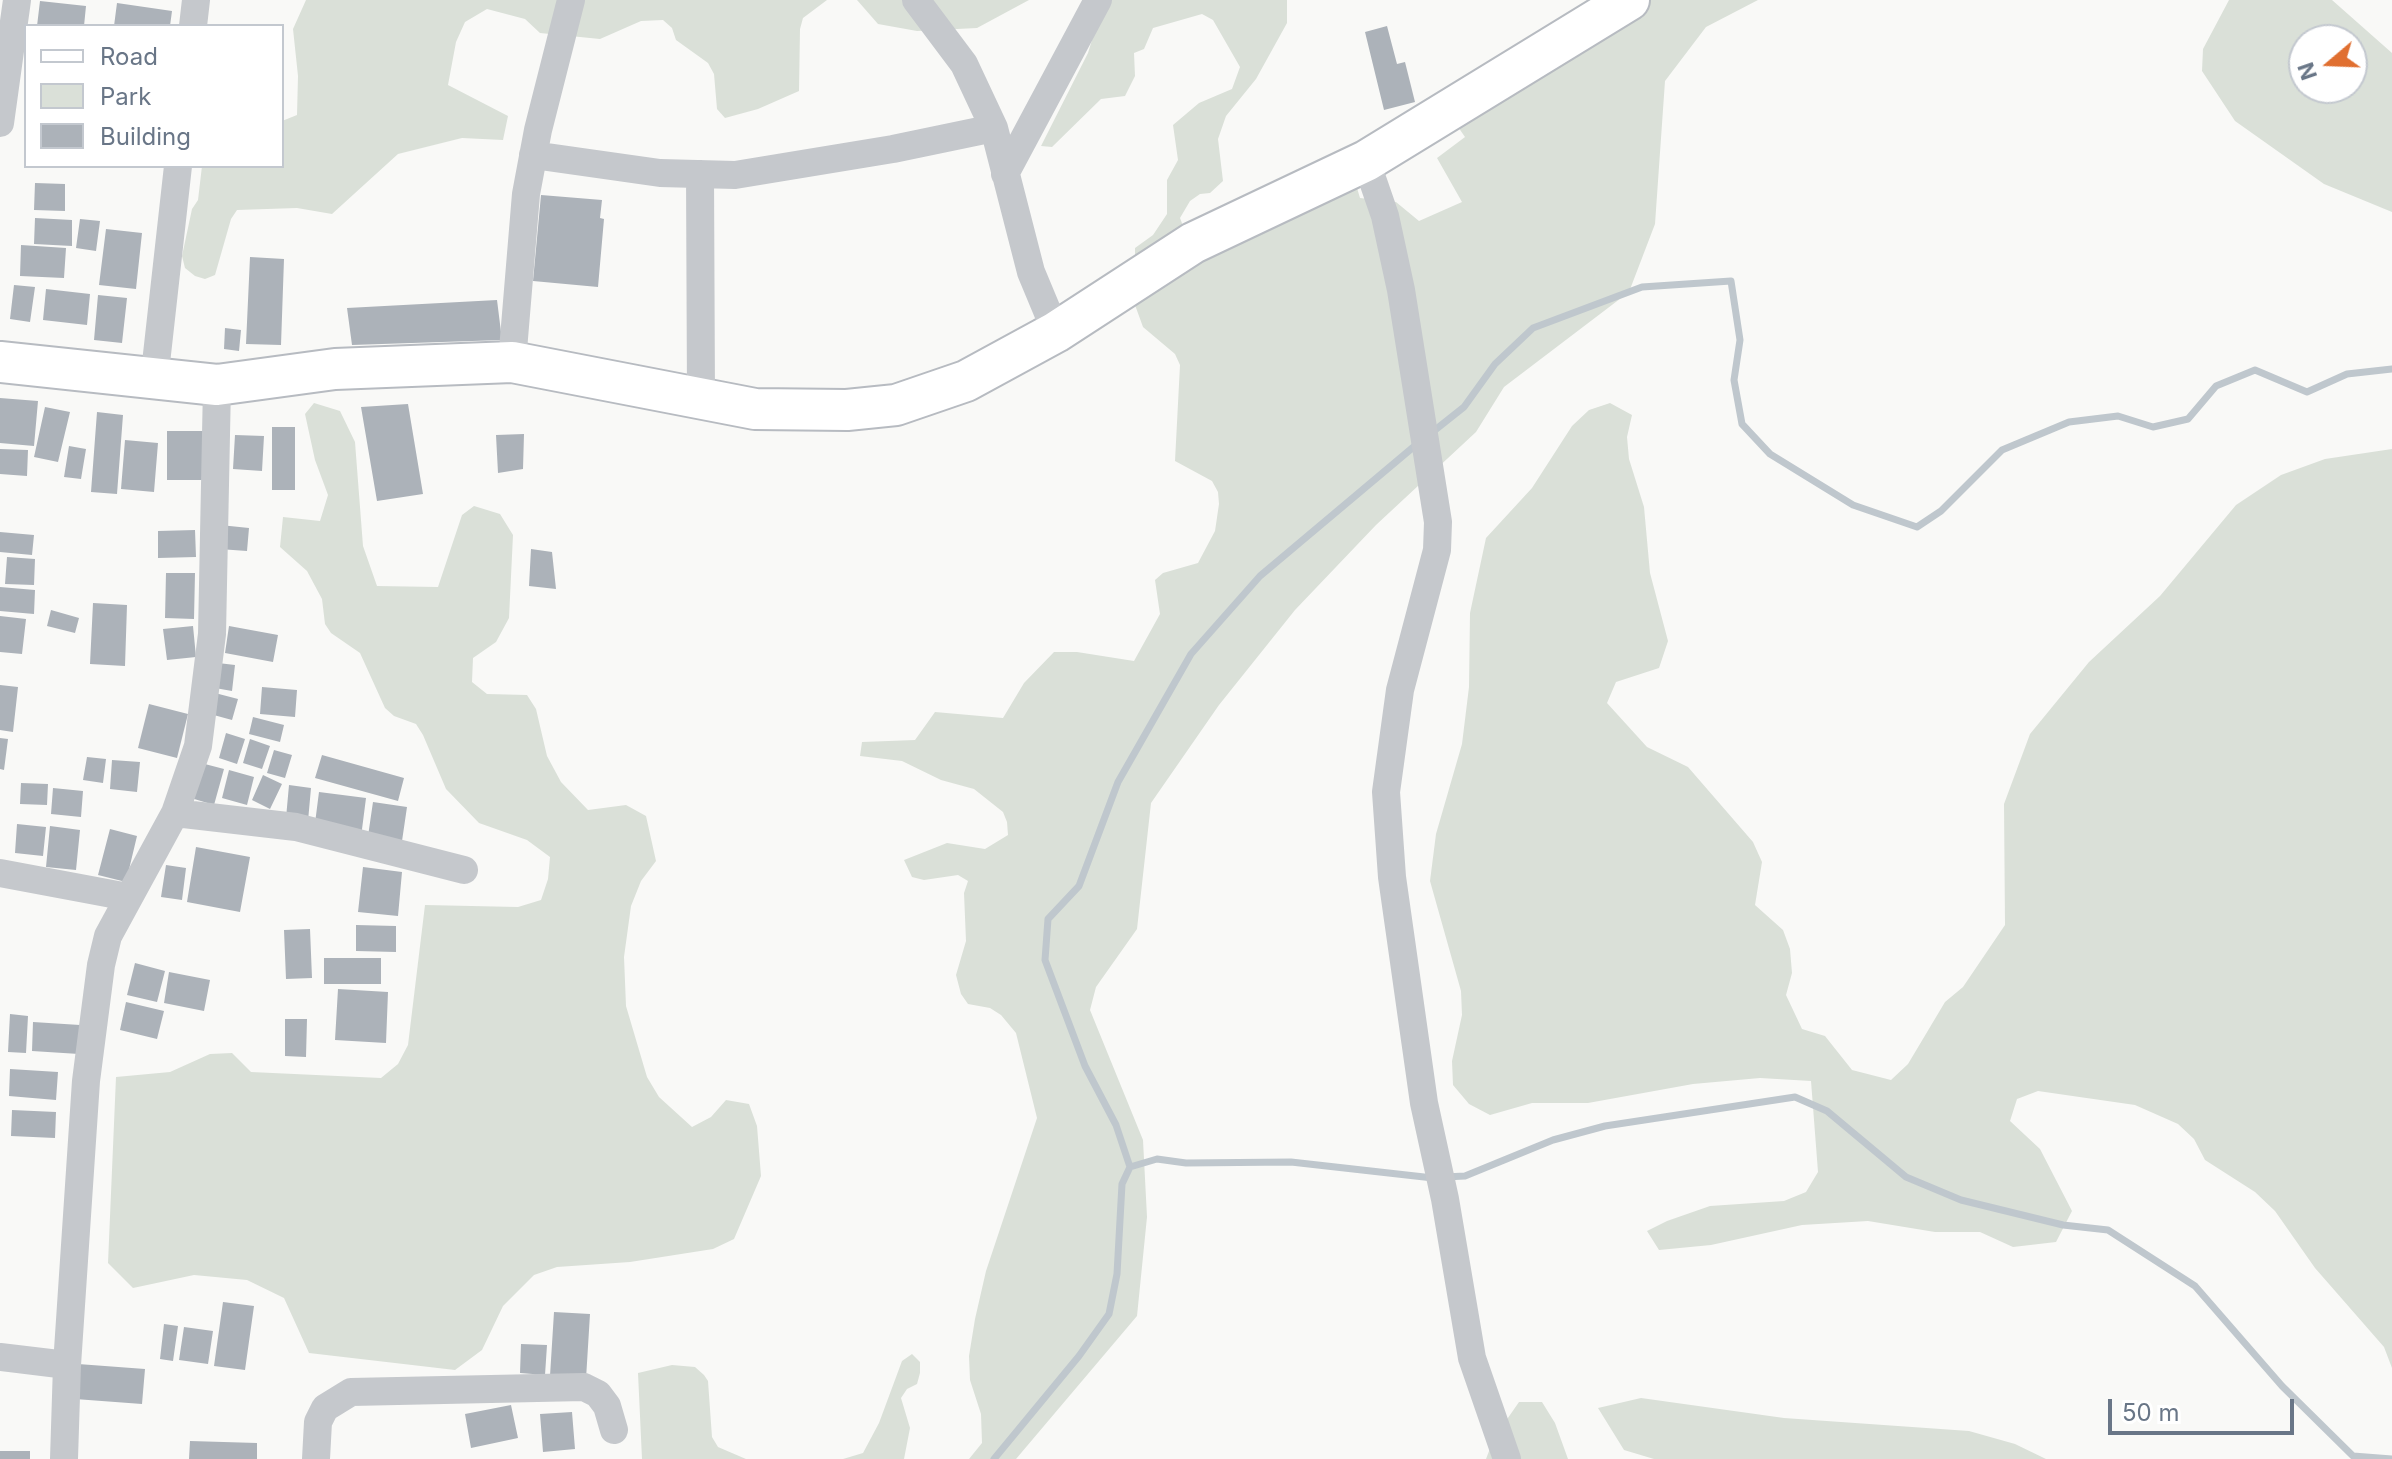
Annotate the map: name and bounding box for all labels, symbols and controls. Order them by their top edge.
legend [24,24,284,168]
north arrow [2288,24,2368,104]
text: Road [100,42,158,71]
text: N [2292,59,2322,83]
text: Park [100,82,151,111]
text: Building [100,122,191,151]
scale bar [2112,1383,2298,1433]
text: 50 m [2122,1398,2180,1427]

